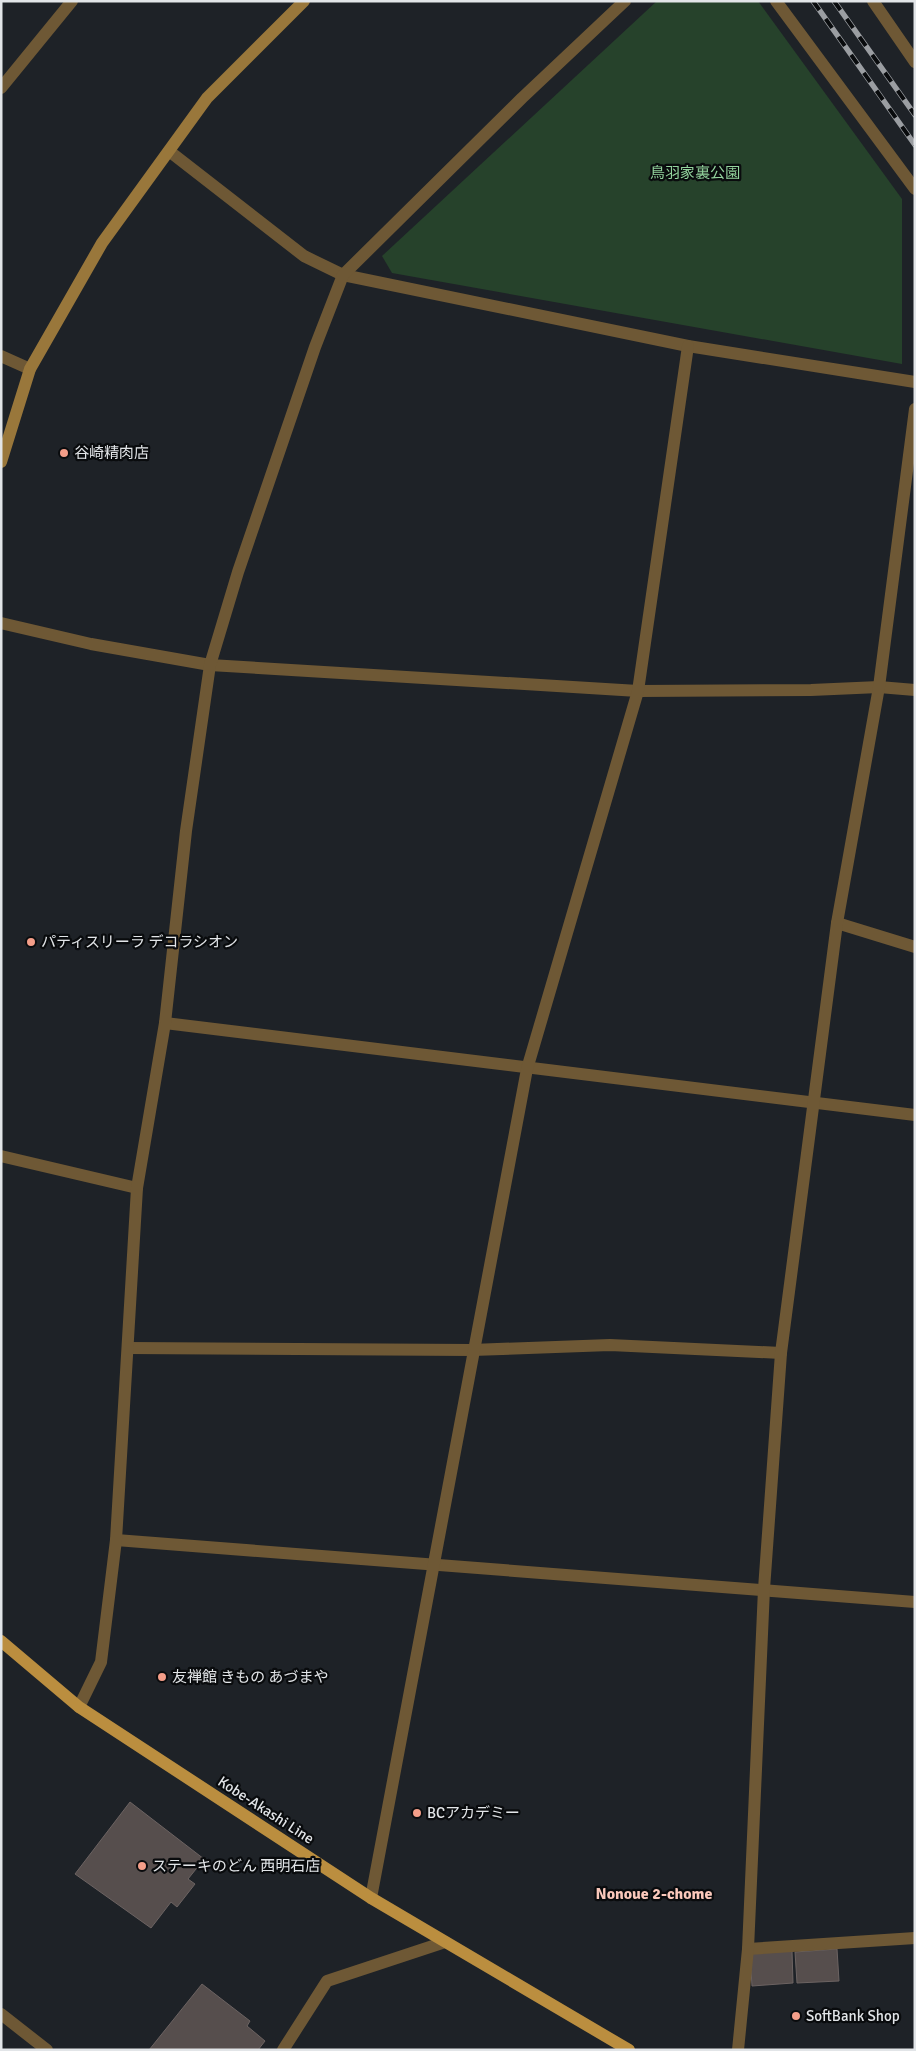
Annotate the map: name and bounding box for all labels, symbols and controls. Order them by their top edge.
park label: 鳥羽家裏公園 [650,164,740,182]
place label: 谷崎精肉店 [74,444,149,462]
marker: 谷崎精肉店 [58,447,70,459]
place label: パティスリーラ デコラシオン [41,933,238,951]
marker: パティスリーラ デコラシオン [25,936,37,948]
place label: 友禅館 きもの あづまや [172,1668,329,1686]
marker: 友禅館 きもの あづまや [156,1671,168,1683]
street label: Kobe-Akashi Line [215,1772,317,1848]
place label: BCアカデミー [427,1804,520,1822]
marker: BCアカデミー [411,1807,423,1819]
place label: ステーキのどん 西明石店 [152,1857,320,1875]
marker: ステーキのどん 西明石店 [136,1860,148,1872]
district label: Nonoue 2-chome [596,1884,713,1904]
place label: SoftBank Shop [806,2007,900,2025]
marker: SoftBank Shop [790,2010,802,2022]

